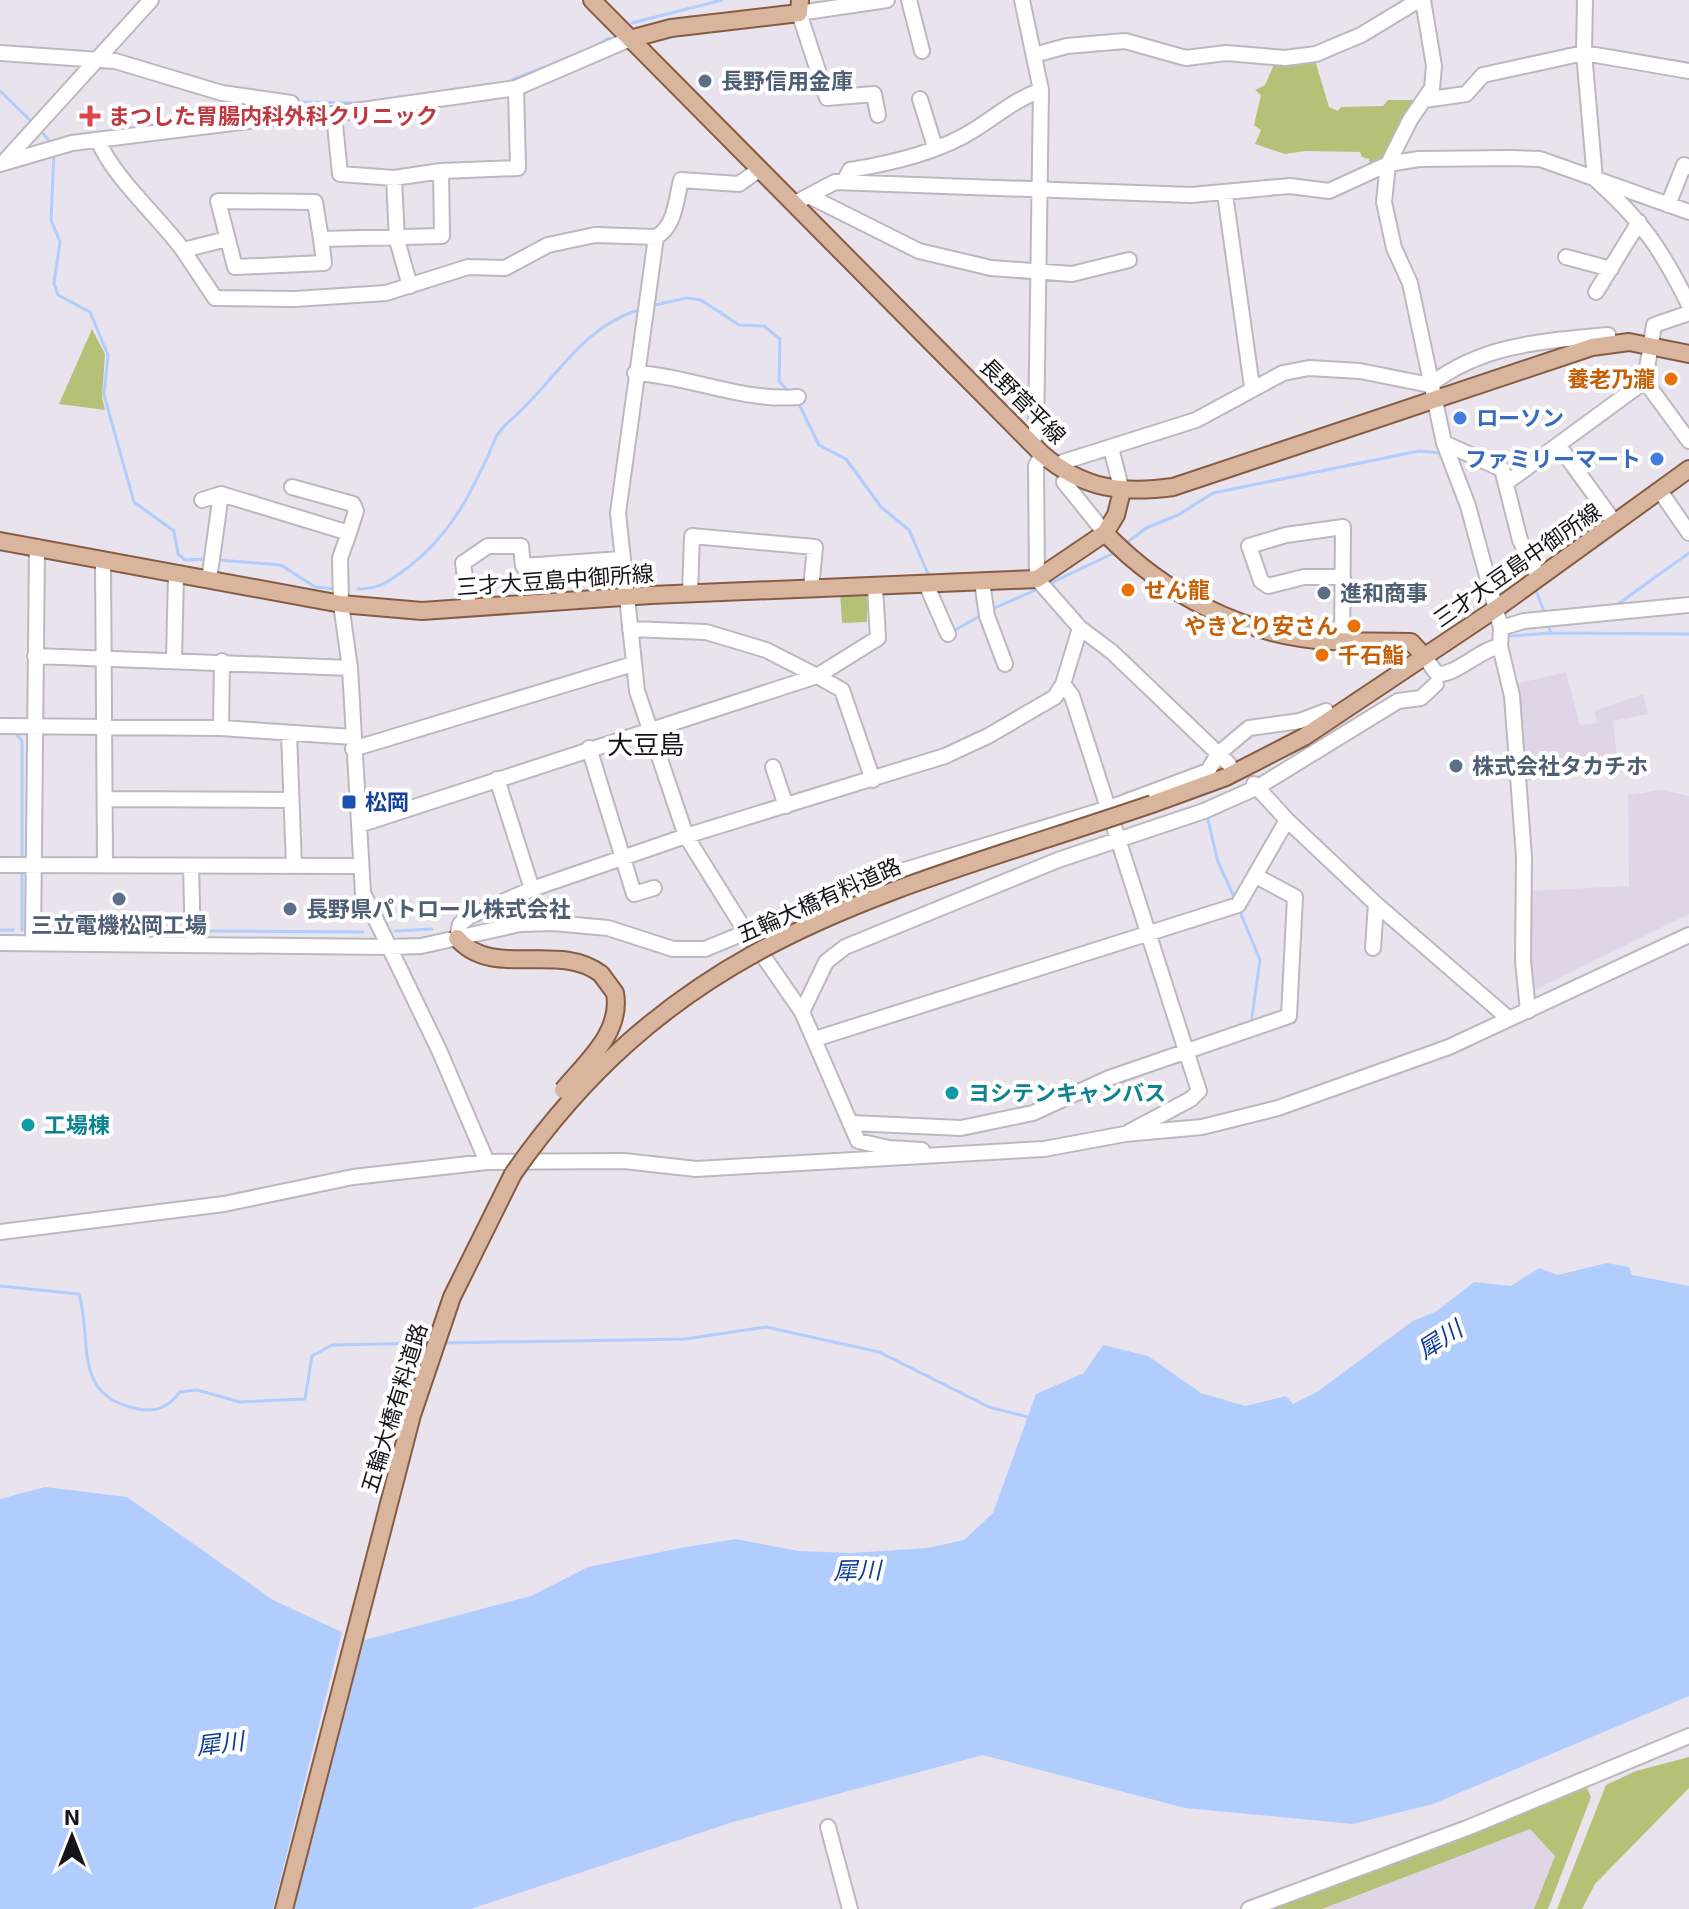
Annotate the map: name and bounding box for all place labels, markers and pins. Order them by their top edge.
place label: 長野信用金庫 [721,67,853,93]
marker: 長野信用金庫 [696,72,714,90]
place label: まつした胃腸内科外科クリニック [108,102,438,128]
marker: まつした胃腸内科外科クリニック [79,105,101,127]
place label: 養老乃瀧 [1567,365,1655,391]
marker: 養老乃瀧 [1662,370,1680,388]
place label: ローソン [1476,404,1564,430]
marker: ローソン [1451,409,1469,427]
place label: ファミリーマート [1465,445,1641,471]
marker: ファミリーマート [1648,450,1666,468]
place label: せん龍 [1144,576,1210,602]
place label: 進和商事 [1340,579,1428,605]
marker: せん龍 [1119,581,1137,599]
marker: 進和商事 [1315,584,1333,602]
place label: やきとり安さん [1184,612,1338,638]
marker: やきとり安さん [1345,617,1363,635]
place label: 千石鮨 [1338,641,1404,667]
marker: 千石鮨 [1313,646,1331,664]
place label: 株式会社タカチホ [1472,752,1648,778]
marker: 株式会社タカチホ [1447,757,1465,775]
place label: 松岡 [365,788,409,814]
marker: 松岡 [340,793,358,811]
marker: 三立電機松岡工場 [110,890,128,908]
place label: 長野県パトロール株式会社 [306,895,571,921]
marker: 長野県パトロール株式会社 [281,900,299,918]
place label: 三立電機松岡工場 [31,911,207,937]
place label: ヨシテンキャンバス [968,1079,1166,1105]
marker: ヨシテンキャンバス [943,1084,961,1102]
place label: 工場棟 [44,1111,110,1137]
marker: 工場棟 [19,1116,37,1134]

